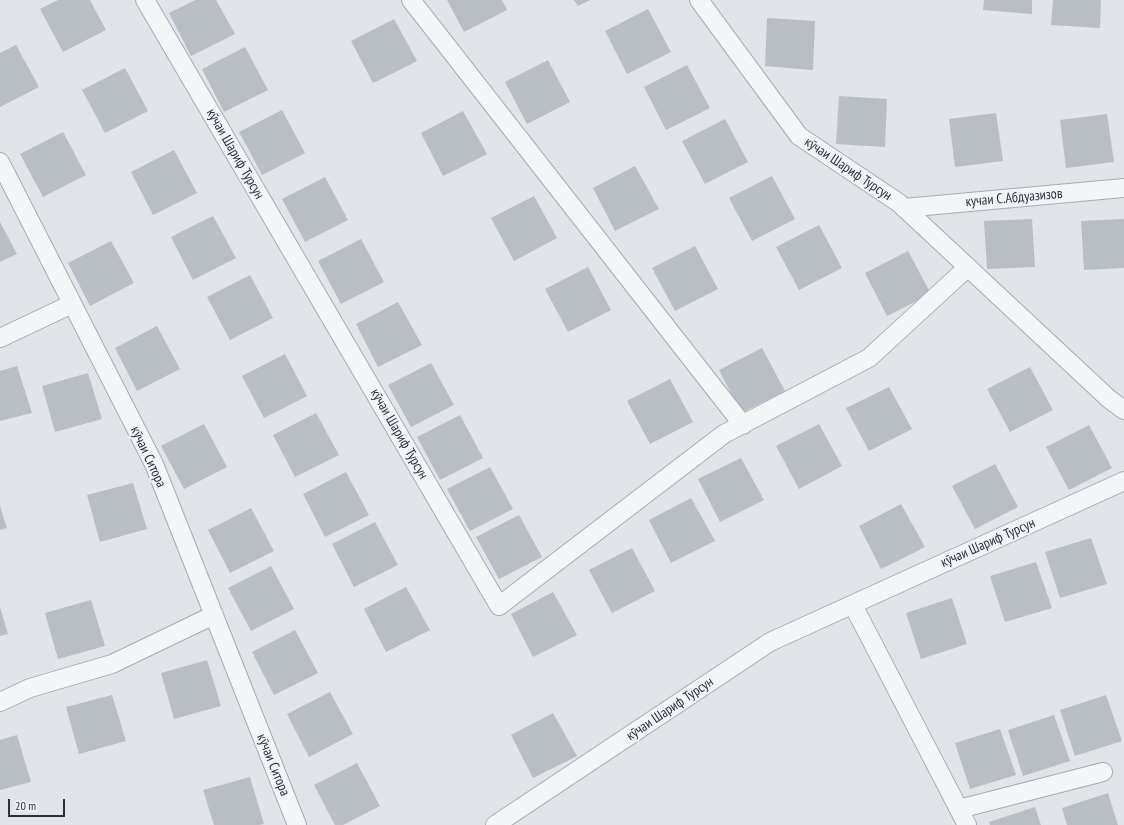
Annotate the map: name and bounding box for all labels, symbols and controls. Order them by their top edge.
street label: кӯчаи Шариф Турсун [202,106,268,202]
street label: кӯчаи Шариф Турсун [801,134,895,204]
street label: кучаи С.Абдуазизов [965,185,1063,211]
street label: кӯчаи Шариф Турсун [366,386,432,482]
street label: кӯчаи Ситора [127,424,169,490]
street label: кӯчаи Шариф Турсун [938,515,1038,571]
street label: кӯчаи Шариф Турсун [623,674,717,744]
street label: кӯчаи Ситора [253,731,293,799]
scale bar [10,791,67,817]
text: 20 m [15,798,36,813]

